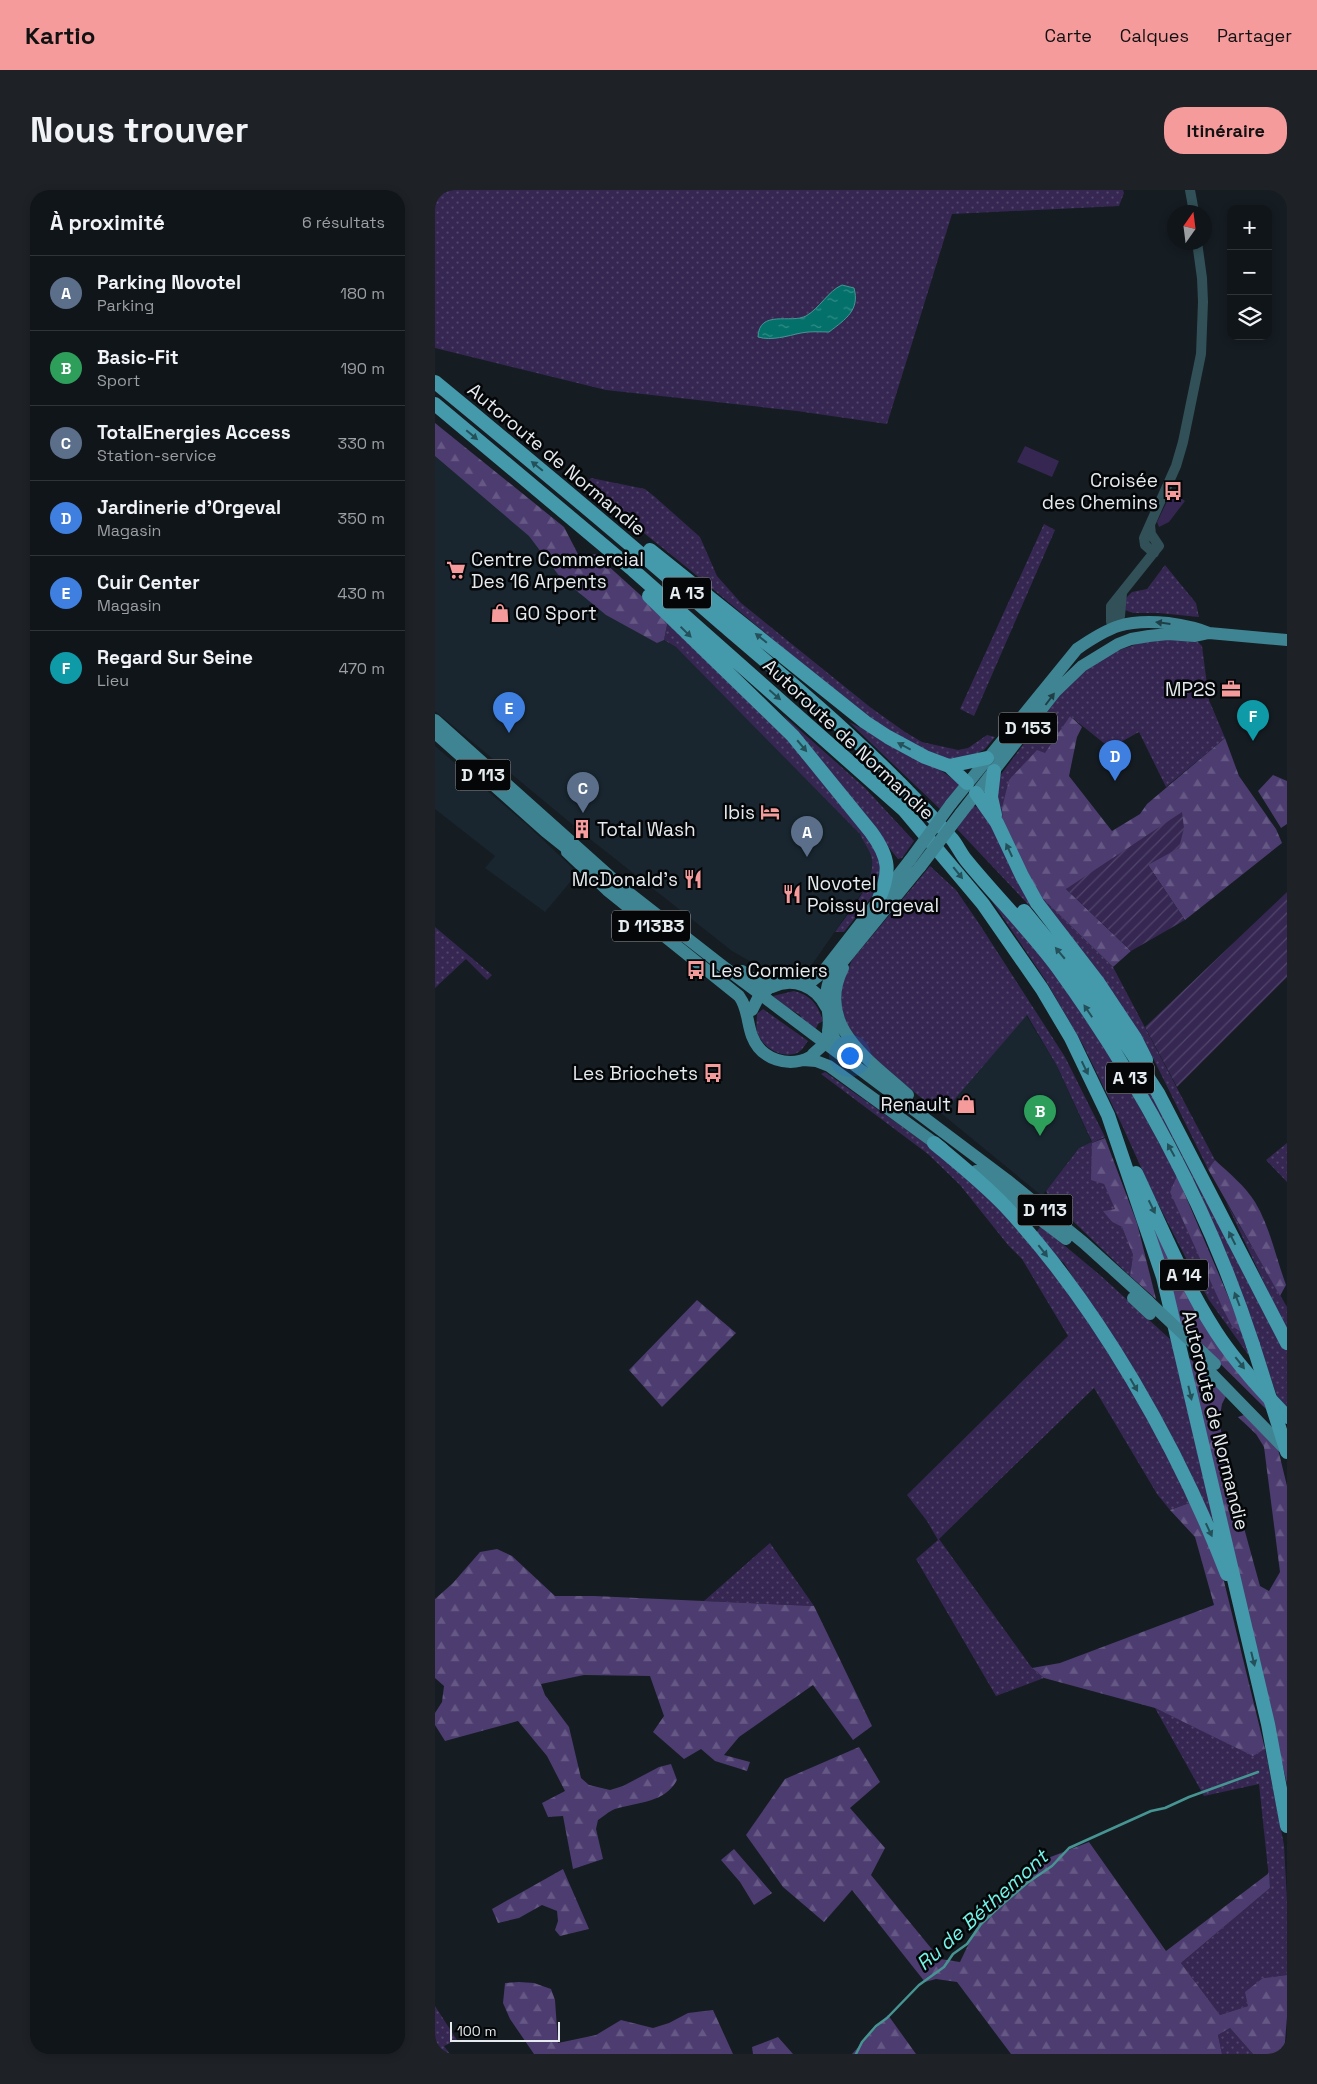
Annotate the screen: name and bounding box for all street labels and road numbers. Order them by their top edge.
street label: Autoroute de Normandie [462,377,651,541]
road number: A 13 [663,578,711,608]
street label: Autoroute de Normandie [758,653,940,825]
road number: D 153 [999,712,1057,744]
road number: D 113 [455,760,511,790]
road number: D 113B3 [612,910,690,941]
road number: A 13 [1106,1062,1154,1094]
road number: D 113 [1017,1194,1073,1226]
road number: A 14 [1160,1260,1208,1290]
street label: Autoroute de Normandie [1176,1308,1255,1533]

